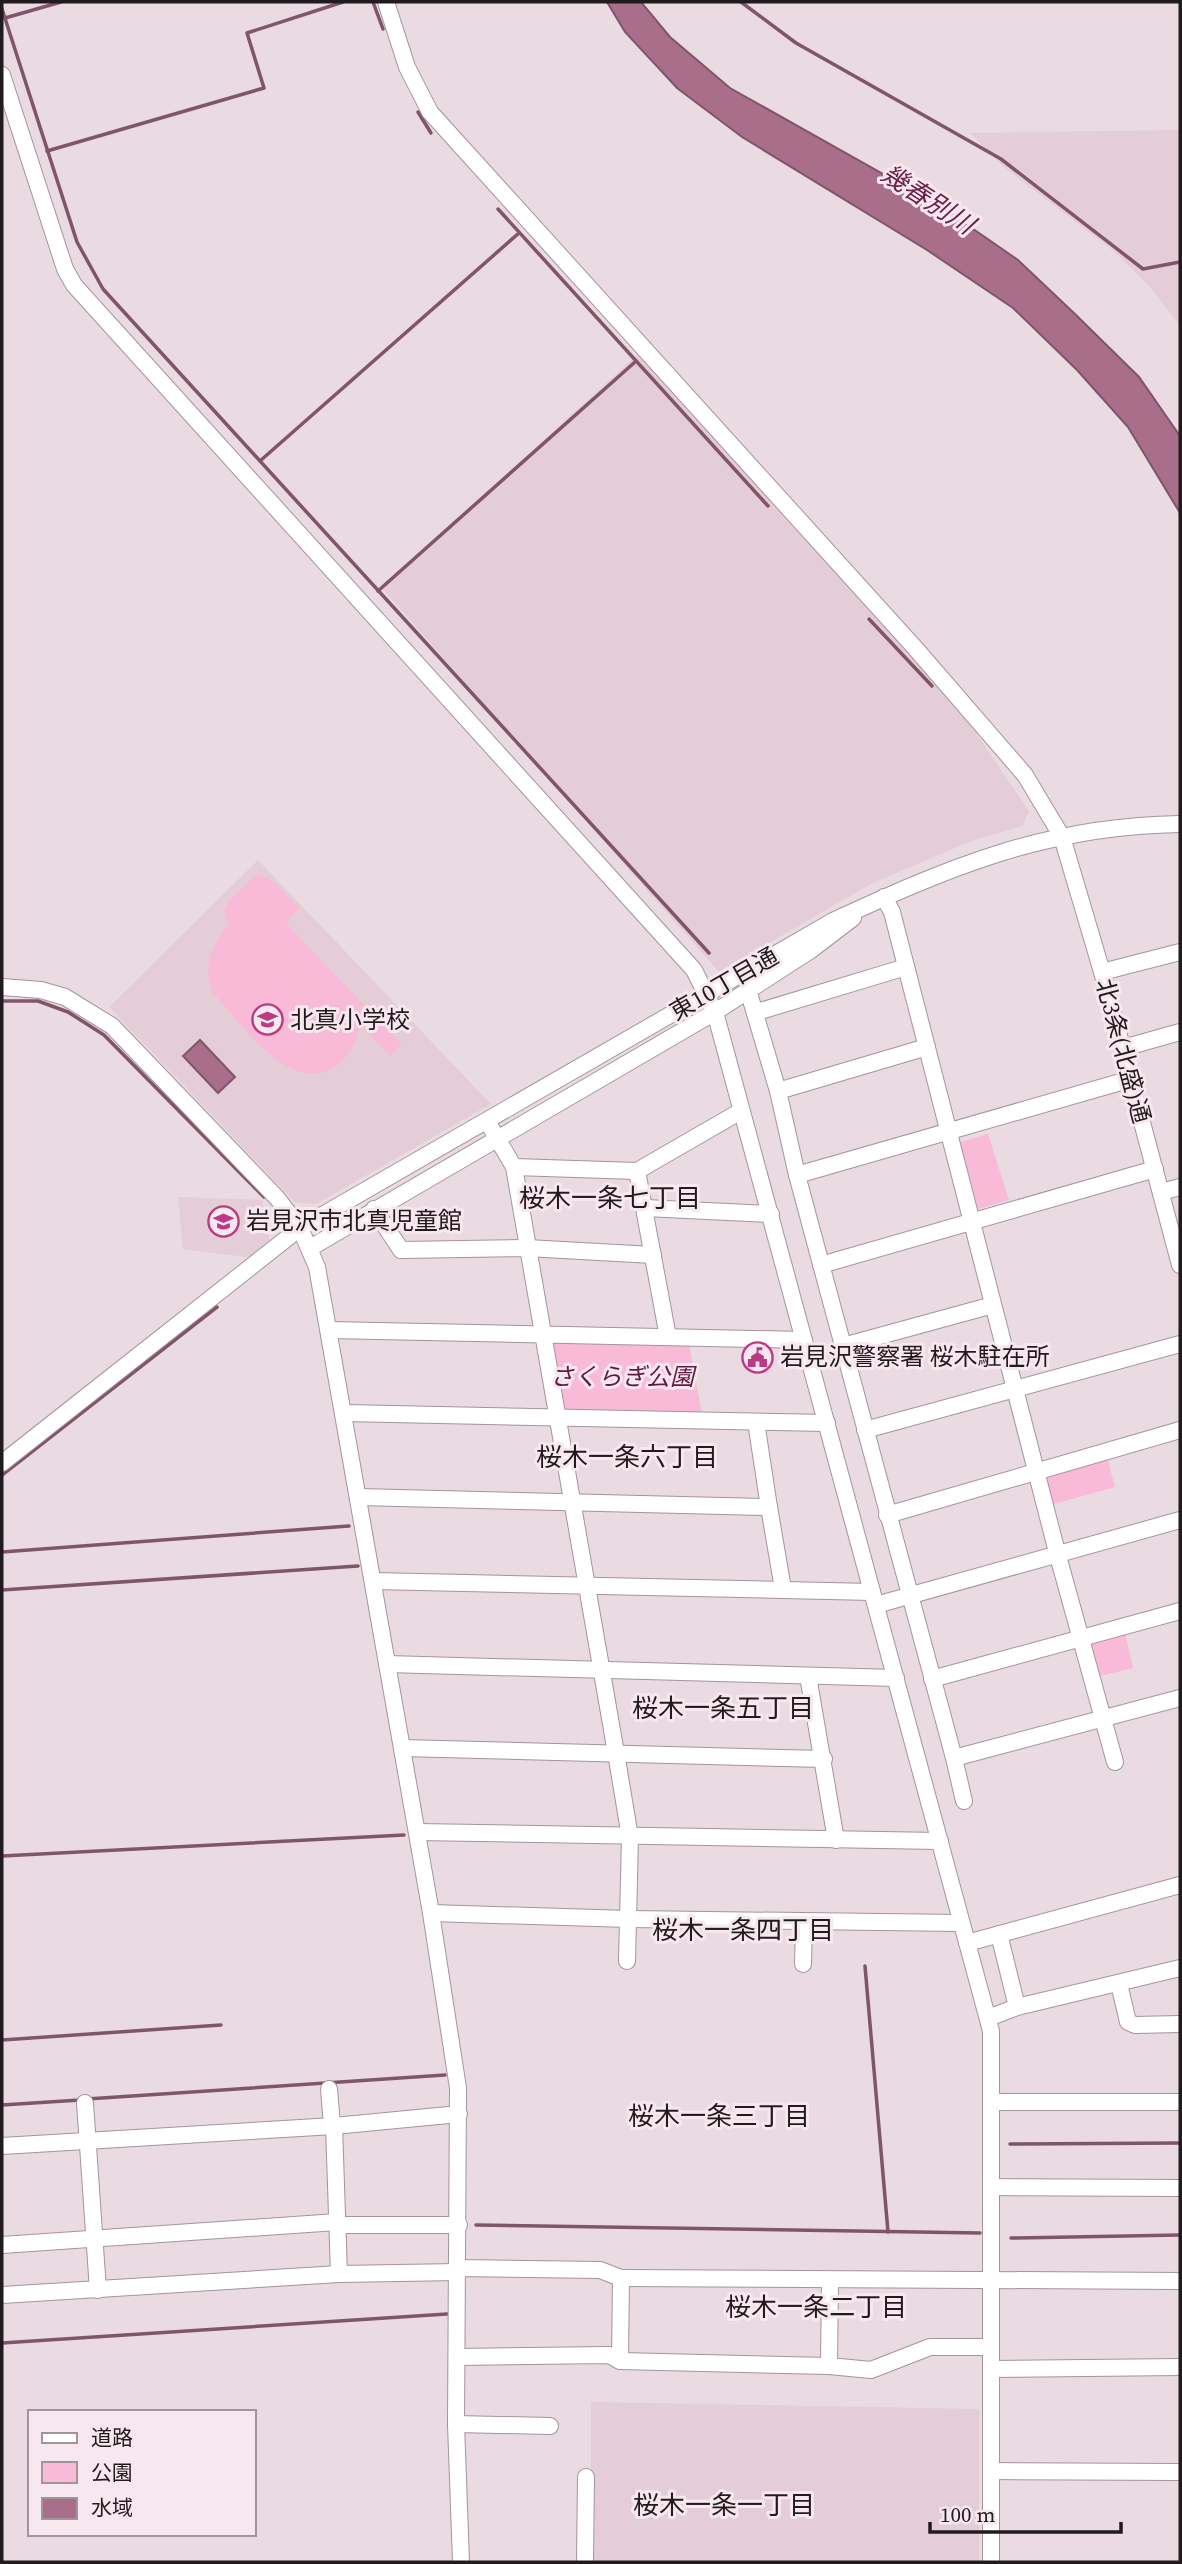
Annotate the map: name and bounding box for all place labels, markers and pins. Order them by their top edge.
school or university icon: 北真小学校 [250,1003,284,1037]
place label: 北真小学校 [290,1003,410,1036]
school or university icon: 岩見沢市北真児童館 [206,1204,240,1238]
place label: 岩見沢市北真児童館 [246,1204,462,1237]
public building icon: 岩見沢警察署 桜木駐在所 [740,1340,774,1374]
place label: 岩見沢警察署 桜木駐在所 [780,1340,1050,1373]

